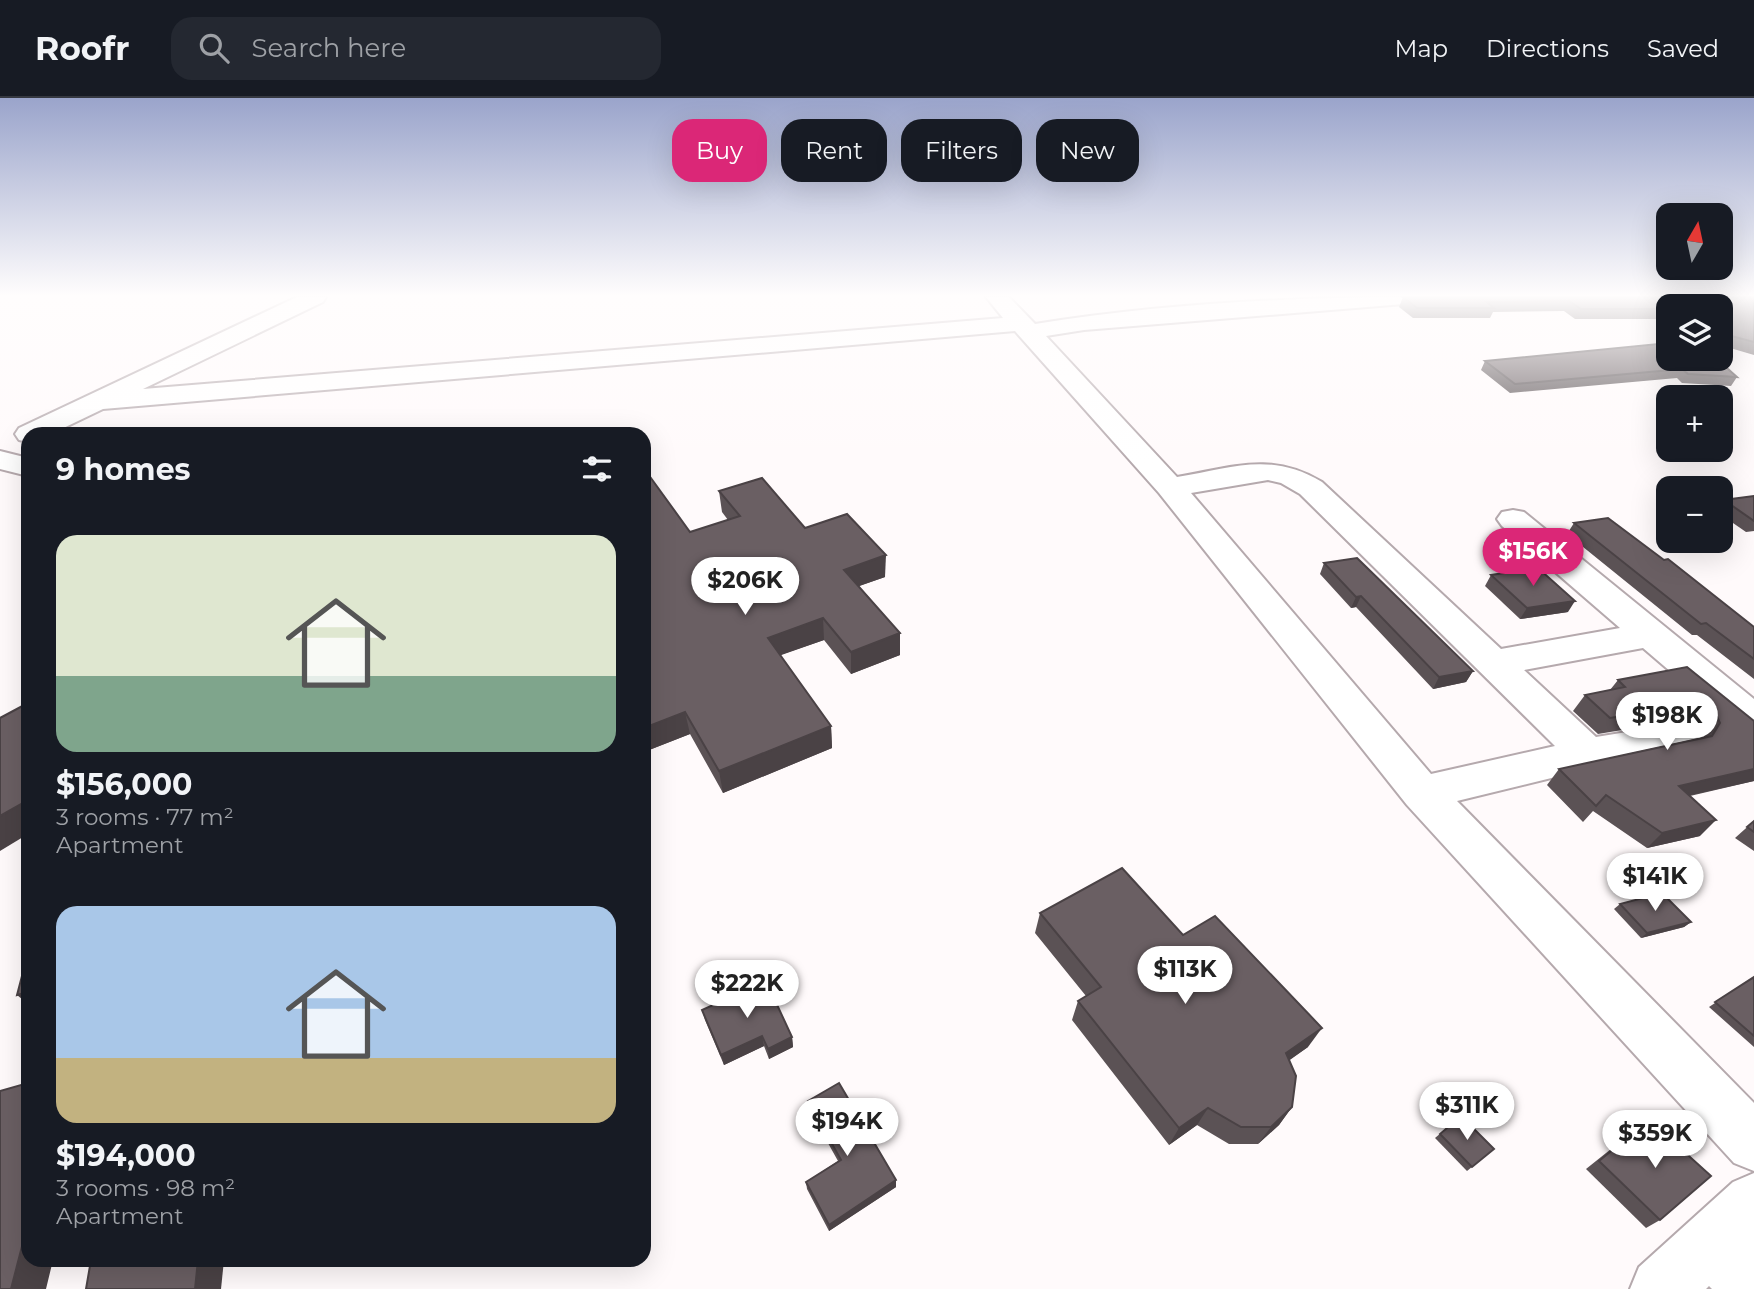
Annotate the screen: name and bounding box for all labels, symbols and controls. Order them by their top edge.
search box [171,17,661,80]
text: Roofr [35,28,129,68]
icon: search [195,29,233,67]
text: Search here [251,32,406,64]
text: Map [1395,34,1448,63]
text: Directions [1486,34,1609,63]
text: Saved [1647,34,1719,63]
chip: Buy [672,119,767,182]
chip: Rent [781,119,887,182]
chip: Filters [901,119,1022,182]
chip: New [1036,119,1139,182]
north arrow [1656,203,1732,280]
map controls [1656,203,1733,553]
button: layers [1656,294,1733,371]
button: + [1656,385,1733,462]
icon: filters [578,450,616,488]
text: 9 homes [56,451,191,488]
button: − [1656,476,1733,553]
pin: $156K [1484,528,1582,588]
text: $156K [1499,537,1567,565]
pin: $206K [696,558,794,617]
text: $206K [707,566,783,594]
icon: home [273,580,399,706]
pin: $198K [1618,692,1716,752]
text: $198K [1632,701,1702,729]
text: $156,000 [56,766,192,803]
text: 3 rooms · 77 m² [56,803,234,831]
text: Apartment [56,831,184,859]
pin: $141K [1606,854,1704,913]
text: $141K [1623,862,1687,890]
pin: $113K [1136,946,1234,1006]
icon: home [273,951,399,1077]
text: $113K [1153,955,1217,983]
pin: $222K [698,960,796,1020]
text: $222K [711,969,783,997]
pin: $311K [1418,1082,1516,1142]
text: $311K [1435,1091,1499,1119]
pin: $194K [798,1098,896,1158]
text: $194K [812,1107,882,1135]
pin: $359K [1606,1110,1704,1170]
text: $359K [1618,1119,1692,1147]
text: $194,000 [56,1137,196,1174]
text: 3 rooms · 98 m² [56,1174,235,1202]
text: Apartment [56,1202,184,1230]

